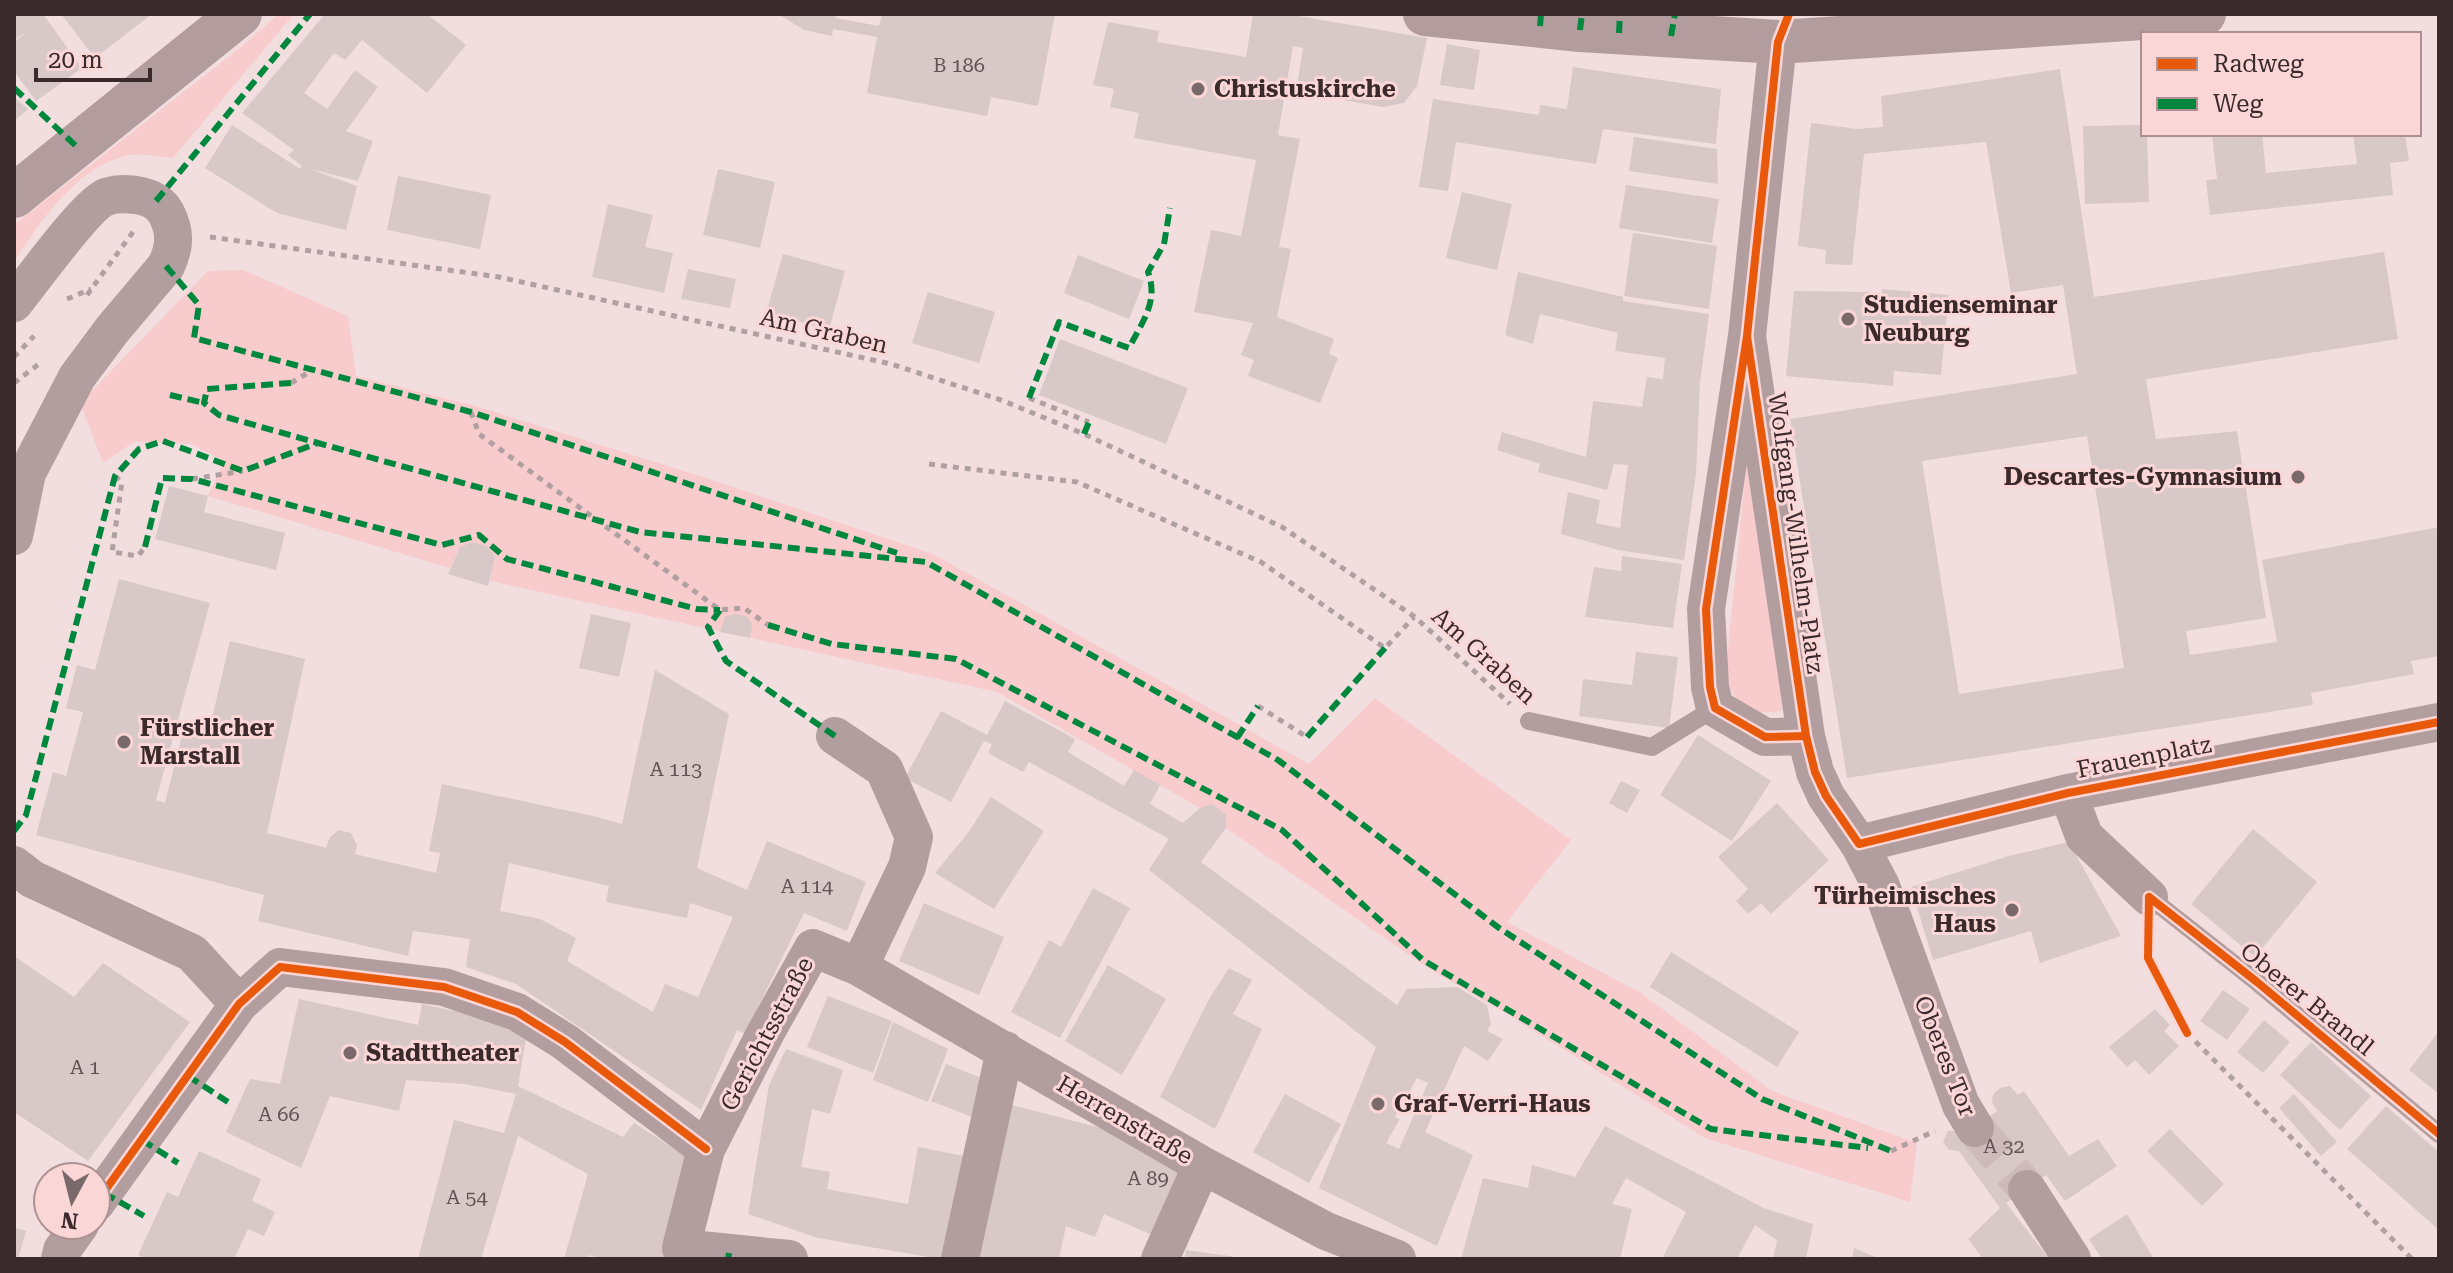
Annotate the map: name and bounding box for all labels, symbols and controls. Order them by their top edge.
scale bar [36,32,150,82]
legend [2141,32,2421,136]
text: 20 m [48,46,103,74]
text: Radweg [2213,50,2304,78]
house number: B 186 [933,53,985,77]
place label: Christuskirche [1214,75,1396,103]
marker: Christuskirche [1189,80,1207,98]
text: Weg [2213,90,2263,118]
place label: Studienseminar Neuburg [1864,291,2058,347]
street label: Am Graben [757,303,891,359]
marker: Studienseminar Neuburg [1839,310,1857,328]
street label: Wolfgang-Wilhelm-Platz [1762,391,1830,675]
place label: Descartes-Gymnasium [2004,463,2282,491]
marker: Descartes-Gymnasium [2289,468,2307,486]
street label: Am Graben [1426,602,1542,710]
place label: Fürstlicher Marstall [140,714,275,770]
street label: Frauenplatz [2074,730,2214,784]
marker: Fürstlicher Marstall [115,733,133,751]
house number: A 113 [650,757,702,781]
house number: A 114 [781,874,834,898]
place label: Türheimisches Haus [1814,882,1996,938]
marker: Türheimisches Haus [2003,901,2021,919]
street label: Oberer Brandl [2235,937,2379,1061]
street label: Gerichtsstraße [715,952,819,1116]
street label: Oberes Tor [1908,992,1982,1120]
place label: Stadttheater [366,1039,519,1067]
marker: Stadttheater [341,1044,359,1062]
house number: A 1 [70,1055,100,1079]
street label: Herrenstraße [1052,1070,1198,1170]
place label: Graf-Verri-Haus [1394,1090,1591,1118]
marker: Graf-Verri-Haus [1369,1095,1387,1113]
house number: A 66 [258,1102,300,1126]
house number: A 32 [1983,1134,2025,1158]
north arrow [32,1161,112,1241]
house number: A 89 [1127,1166,1169,1190]
house number: A 54 [446,1185,489,1209]
text: N [60,1207,80,1234]

